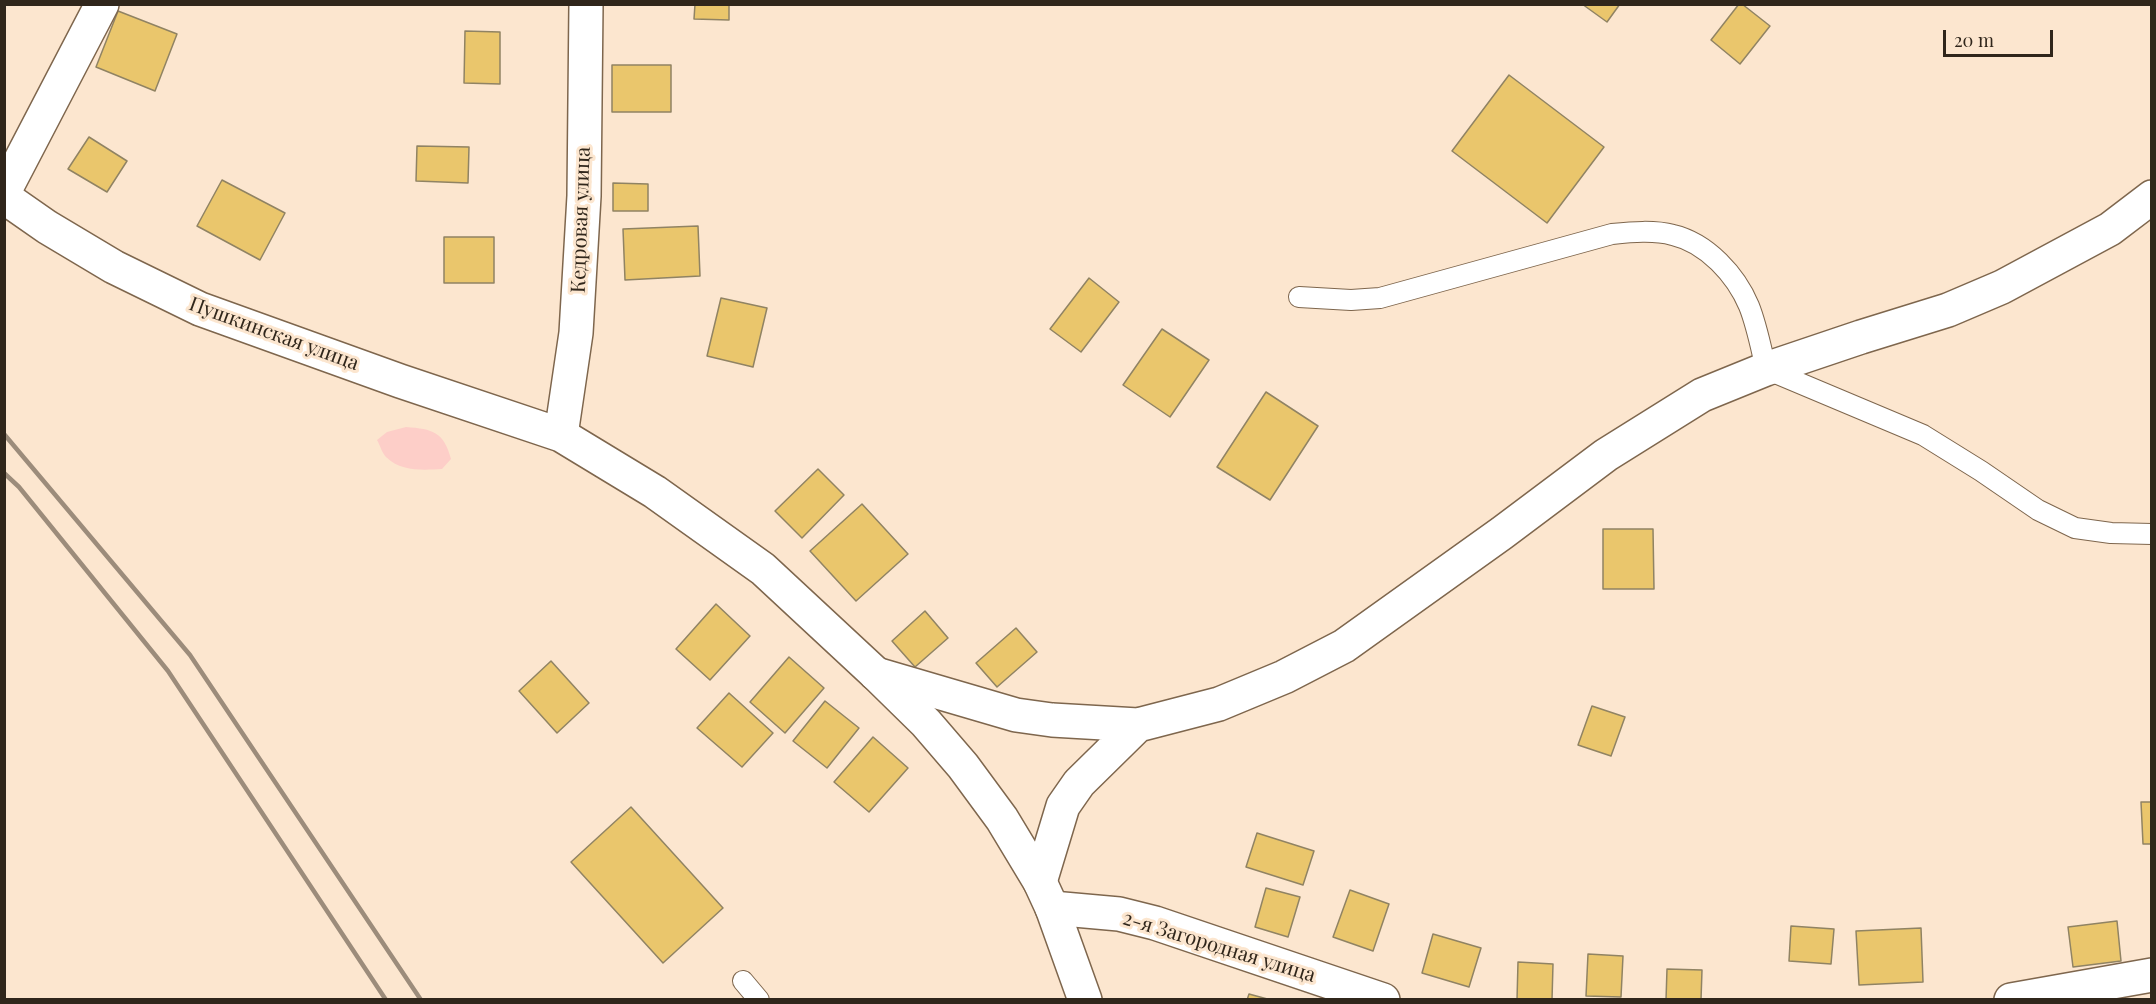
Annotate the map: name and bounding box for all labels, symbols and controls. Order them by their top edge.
scale bar [1946,18,2056,56]
text: 20 m [1954,28,1994,52]
street label: Кедровая улица [566,146,596,294]
street label: Пушкинская улица [186,292,362,376]
street label: 2-я Загородная улица [1120,906,1318,988]

